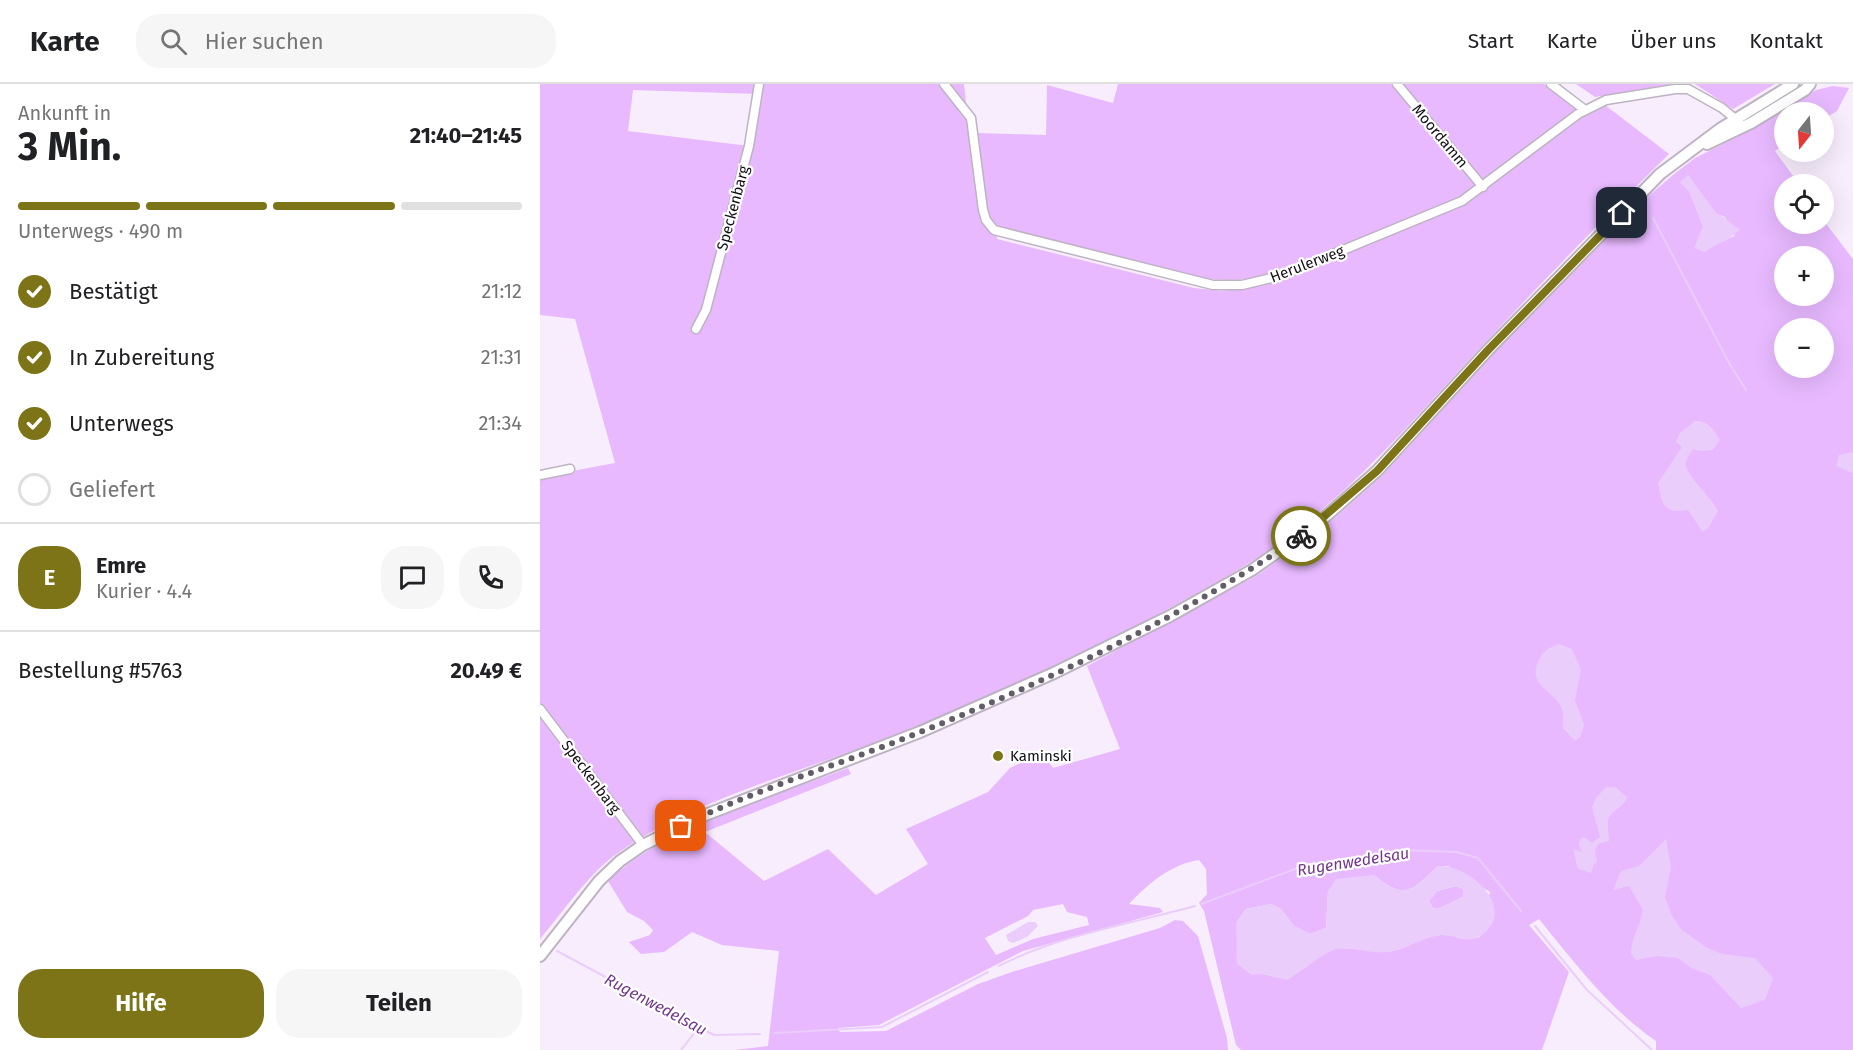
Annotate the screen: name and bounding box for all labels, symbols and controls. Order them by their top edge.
search box [136,14,556,68]
text: Karte [30,25,100,58]
icon: search [157,25,190,58]
text: Hier suchen [205,28,324,55]
text: Start [1468,28,1514,54]
text: Karte [1547,28,1597,54]
text: Über uns [1630,28,1716,54]
text: Kontakt [1749,28,1823,54]
text: Ankunft in [18,101,111,125]
street label: Moordamm [1408,101,1472,171]
north arrow [1774,102,1834,162]
map controls [1774,102,1834,378]
text: 21:40–21:45 [410,122,522,149]
text: 3 Min. [18,124,121,170]
street label: Speckenbarg [713,163,753,252]
button: locate [1774,174,1834,234]
pin [1596,187,1647,238]
icon: home [1605,196,1638,229]
text: Unterwegs · 490 m [18,219,183,243]
street label: Herulerweg [1267,242,1347,286]
button: + [1774,246,1834,306]
icon: check [18,275,51,308]
text: Bestätigt [69,278,158,305]
text: 21:12 [481,279,522,303]
button: − [1774,318,1834,378]
icon: check [18,341,51,374]
text: In Zubereitung [69,344,214,371]
text: 21:31 [481,345,522,369]
icon: check [18,407,51,440]
text: Unterwegs [69,410,174,437]
text: 21:34 [478,411,522,435]
text: Geliefert [69,476,155,503]
courier [1271,506,1331,566]
icon: bike [1285,520,1318,553]
button: chat [381,546,444,609]
button: phone [459,546,522,609]
text: Emre [96,552,146,579]
text: E [44,564,55,591]
text: Kurier · 4.4 [96,579,192,603]
text: Bestellung #5763 [18,657,183,684]
text: 20.49 € [450,657,522,684]
street label: Speckenbarg [558,737,625,817]
place label: Kaminski [1010,747,1072,765]
marker: Kaminski [991,749,1005,763]
pin [655,800,706,851]
icon: bag [664,809,697,842]
water label: Rugenwedelsau [1296,843,1410,880]
button: Hilfe [18,969,264,1038]
button: Teilen [276,969,522,1038]
water label: Rugenwedelsau [601,969,710,1039]

